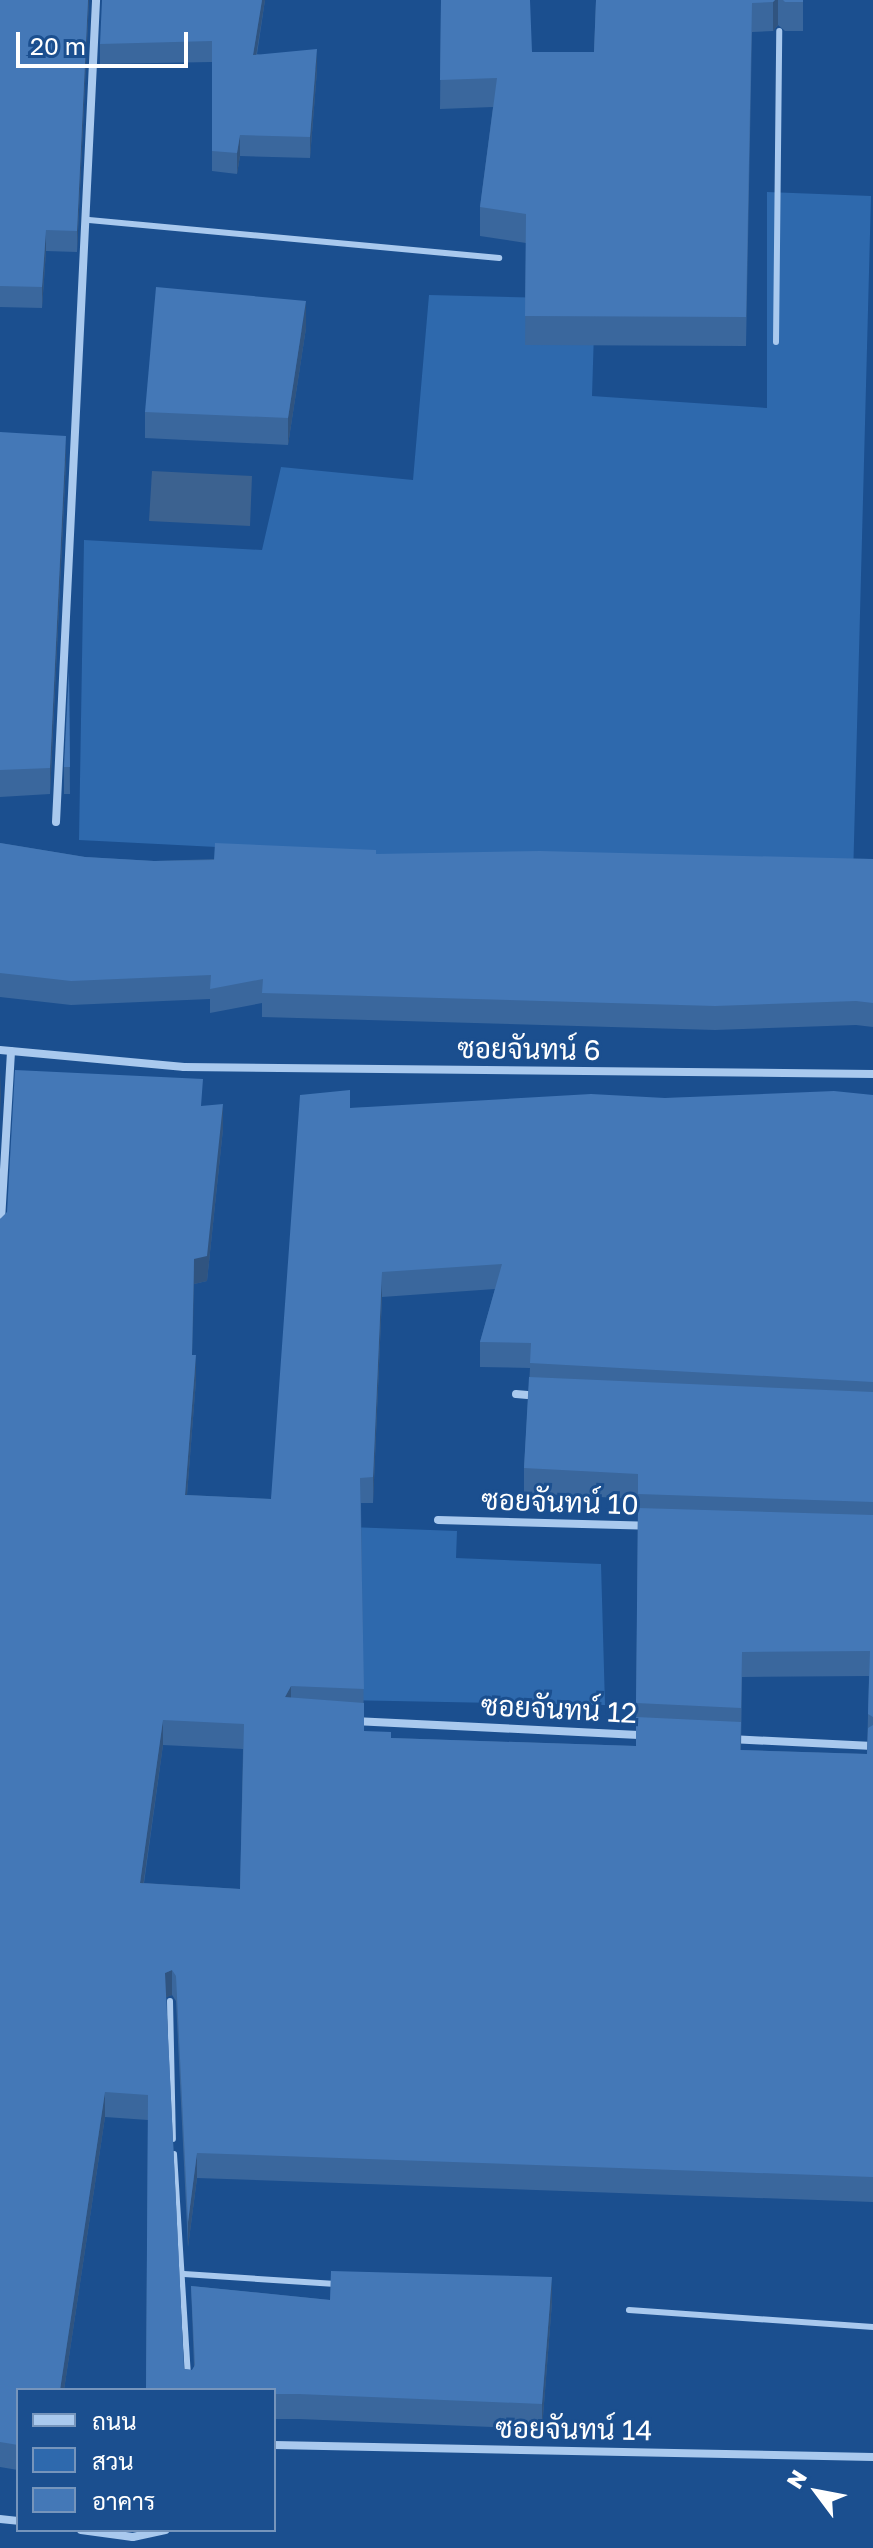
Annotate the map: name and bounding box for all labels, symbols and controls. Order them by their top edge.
scale bar [20,16,192,66]
text: 20 m [30,31,86,60]
street label: ซอยจันทน์ 6 [457,1031,601,1067]
street label: ซอยจันทน์ 10 [481,1482,639,1522]
street label: ซอยจันทน์ 12 [480,1688,638,1730]
legend [16,2388,276,2532]
text: ถนน [92,2406,137,2435]
street label: ซอยจันทน์ 14 [495,2411,653,2447]
text: สวน [92,2446,134,2475]
north arrow [777,2452,857,2532]
text: N [780,2465,812,2493]
text: อาคาร [92,2486,155,2515]

